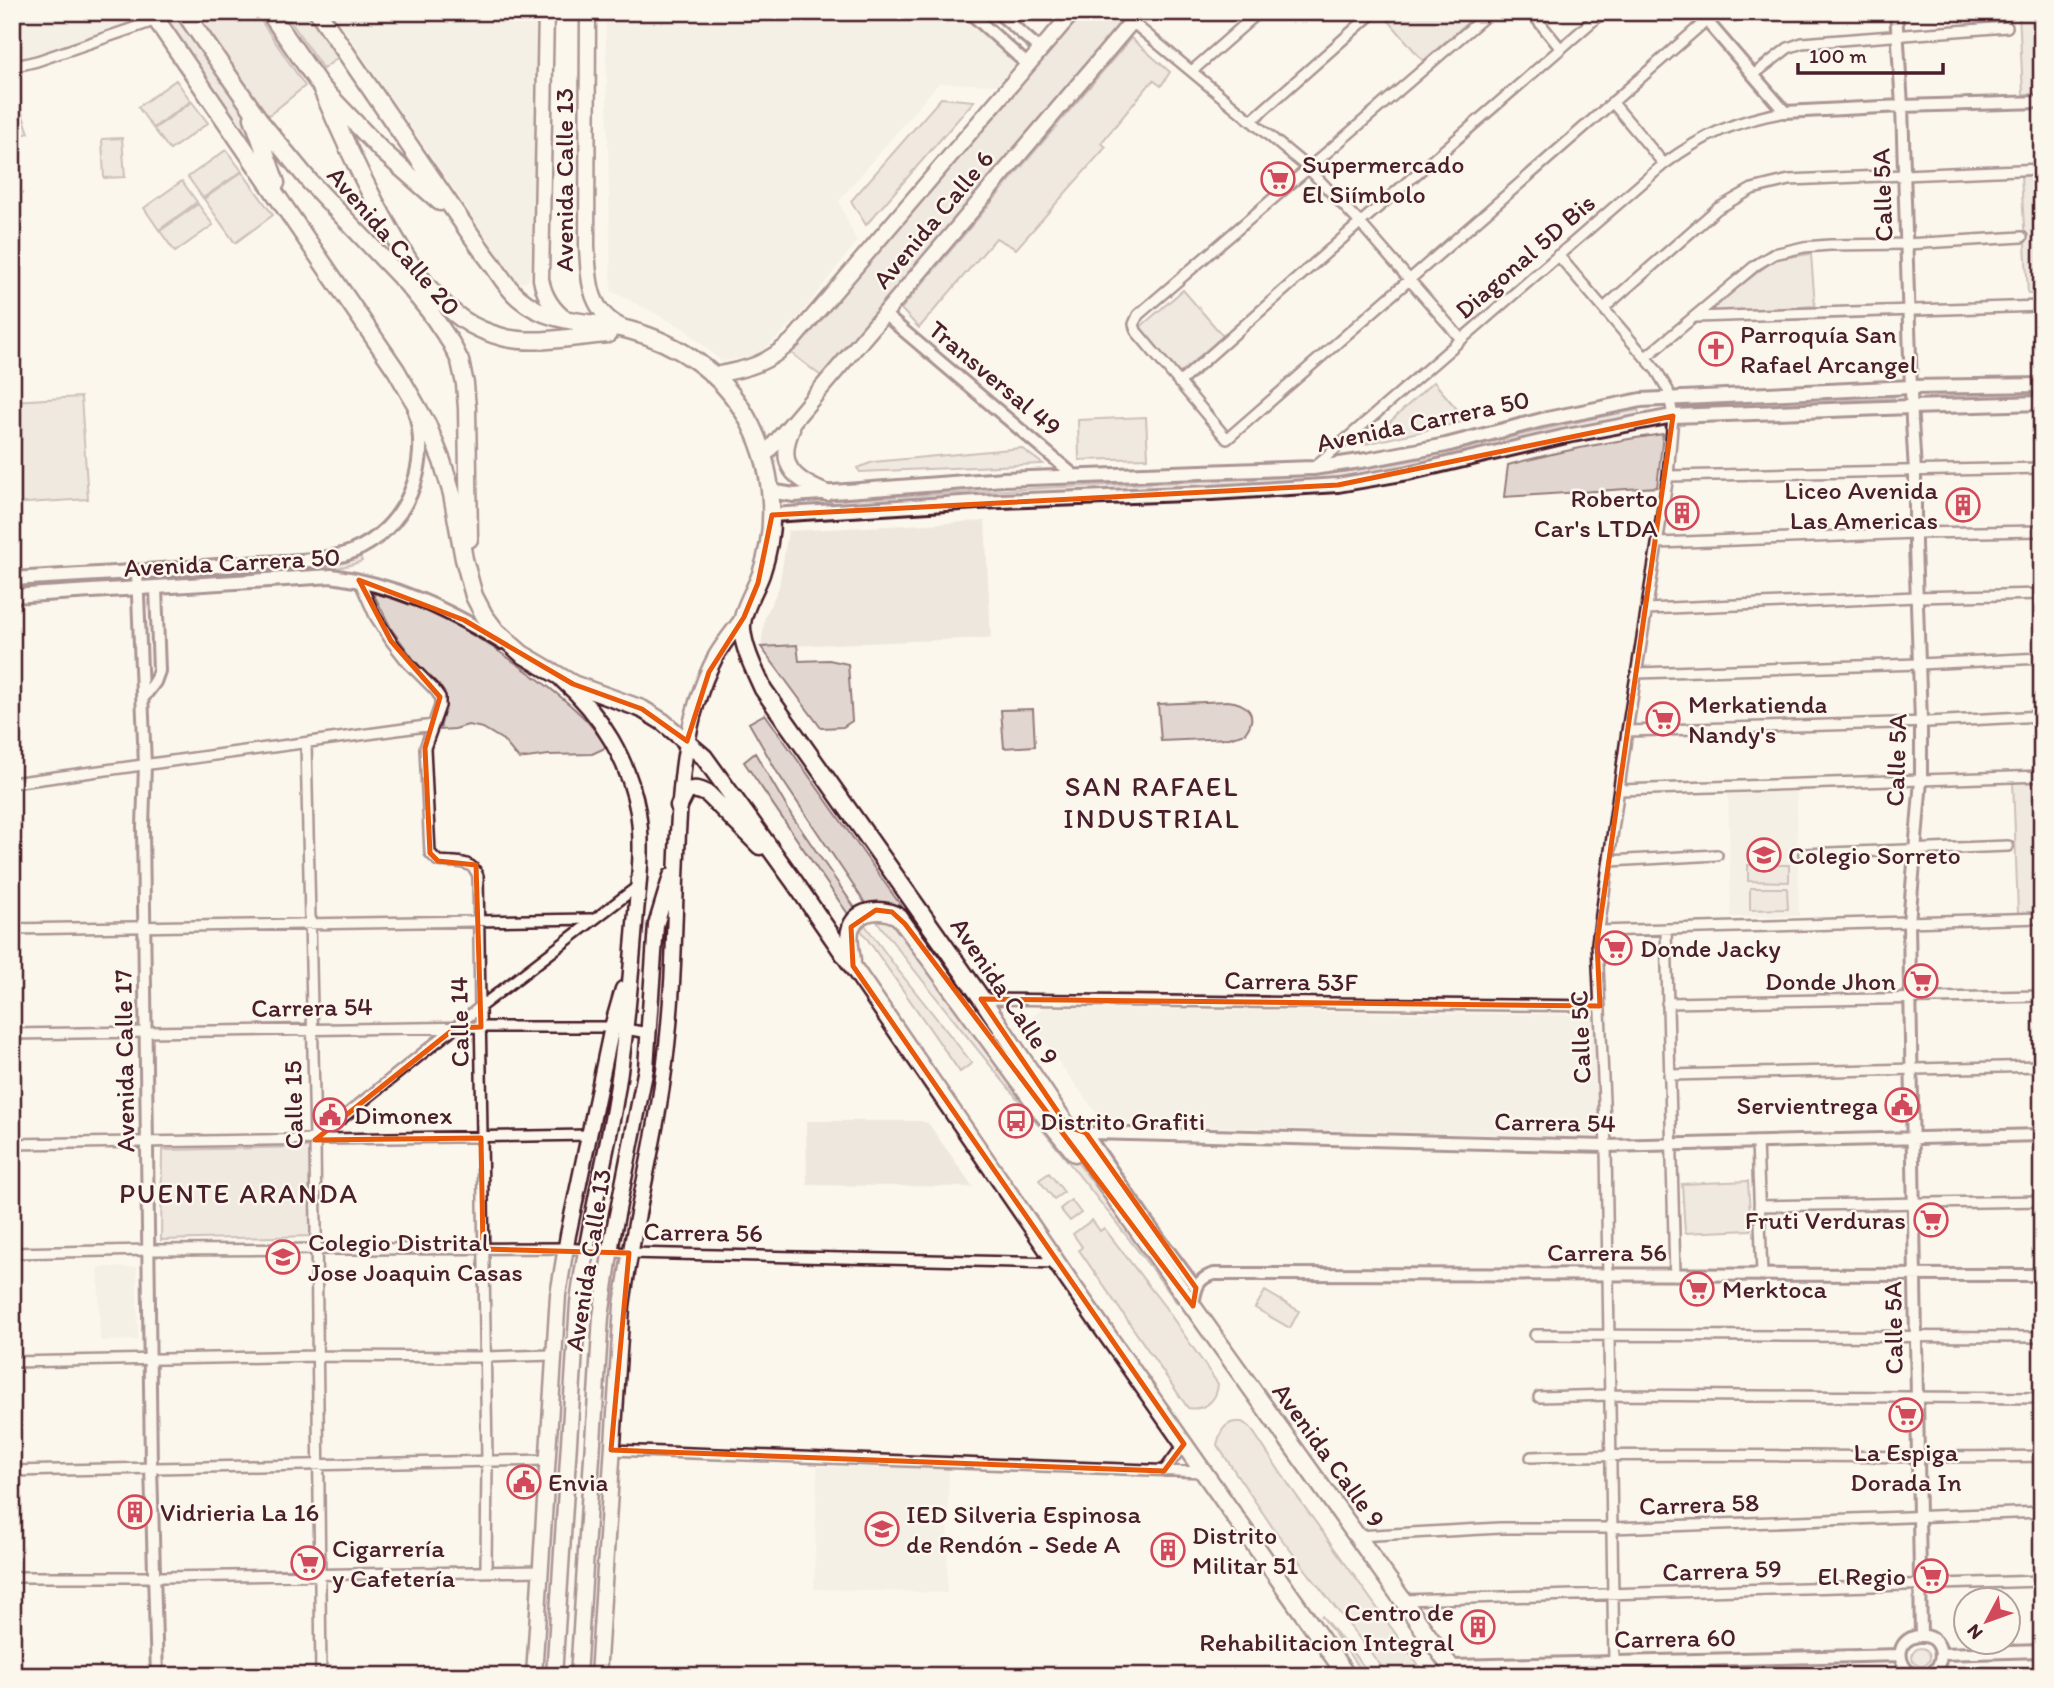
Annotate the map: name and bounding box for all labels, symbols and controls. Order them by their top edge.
scale bar [1798,32,1944,76]
text: 100 m [1809,43,1867,68]
street label: Avenida Calle 13 [548,88,580,272]
street label: Avenida Calle 6 [866,143,1000,295]
street label: Calle 5A [1864,147,1900,242]
place label: Supermercado El Siímbolo [1302,148,1464,210]
street label: Avenida Calle 20 [320,160,468,322]
supermarket icon: Supermercado El Siímbolo [1259,160,1297,198]
street label: Diagonal 5D Bis [1448,186,1602,326]
street label: Transversal 49 [922,313,1068,443]
place label: Parroquía San Rafael Arcangel [1740,318,1917,380]
church icon: Parroquía San Rafael Arcangel [1697,330,1735,368]
street label: Avenida Carrera 50 [1314,383,1532,459]
place label: Liceo Avenida Las Americas [1784,474,1938,536]
place label: Roberto Car's LTDA [1534,482,1658,544]
building icon: Liceo Avenida Las Americas [1944,486,1982,524]
building icon: Roberto Car's LTDA [1663,494,1701,532]
street label: Avenida Carrera 50 [123,540,341,584]
place label: Merkatienda Nandy's [1688,688,1828,750]
supermarket icon: Merkatienda Nandy's [1644,700,1682,738]
street label: Calle 5A [1878,712,1914,807]
district label: SAN RAFAEL INDUSTRIAL [1063,769,1241,835]
school or university icon: Colegio Sorreto [1745,836,1783,874]
place label: Colegio Sorreto [1788,839,1961,871]
street label: Avenida Calle 9 [944,911,1066,1071]
supermarket icon: Donde Jacky [1596,929,1634,967]
place label: Donde Jacky [1640,932,1781,964]
supermarket icon: Donde Jhon [1902,962,1940,1000]
street label: Carrera 53F [1224,964,1359,998]
place label: Donde Jhon [1765,965,1896,997]
street label: Avenida Calle 17 [106,969,142,1153]
street label: Calle 14 [442,976,476,1068]
street label: Carrera 54 [251,990,373,1024]
street label: Calle 5C [1562,990,1598,1084]
street label: Calle 15 [276,1060,310,1150]
public building icon: Servientrega [1883,1086,1921,1124]
place label: Servientrega [1737,1089,1878,1121]
public building icon: Dimonex [311,1096,349,1134]
place label: Dimonex [354,1099,452,1131]
bus stop icon: Distrito Grafiti [997,1102,1035,1140]
place label: Distrito Grafiti [1040,1105,1205,1137]
street label: Carrera 54 [1494,1105,1616,1139]
street label: Avenida Calle 13 [558,1167,618,1353]
district label: PUENTE ARANDA [119,1176,359,1210]
supermarket icon: Fruti Verduras [1912,1201,1950,1239]
place label: Fruti Verduras [1745,1204,1906,1236]
street label: Carrera 56 [643,1215,763,1249]
place label: Colegio Distrital Jose Joaquin Casas [308,1226,523,1288]
street label: Carrera 56 [1547,1236,1667,1268]
school or university icon: Colegio Distrital Jose Joaquin Casas [264,1238,302,1276]
supermarket icon: Merktoca [1678,1270,1716,1308]
place label: Merktoca [1722,1273,1828,1305]
street label: Calle 5A [1876,1281,1910,1375]
street label: Avenida Calle 9 [1266,1376,1392,1534]
supermarket icon: La Espiga Dorada In [1887,1396,1925,1434]
place label: La Espiga Dorada In [1850,1436,1962,1498]
public building icon: Envia [505,1463,543,1501]
place label: Envia [548,1466,609,1498]
street label: Carrera 58 [1638,1486,1760,1522]
building icon: Vidrieria La 16 [116,1493,154,1531]
place label: Vidrieria La 16 [160,1496,319,1528]
place label: IED Silveria Espinosa de Rendón - Sede A [906,1498,1142,1560]
school or university icon: IED Silveria Espinosa de Rendón - Sede A [863,1510,901,1548]
place label: Distrito Militar 51 [1192,1519,1298,1581]
building icon: Distrito Militar 51 [1149,1531,1187,1569]
place label: Cigarrería y Cafetería [332,1532,456,1594]
supermarket icon: Cigarrería y Cafetería [289,1544,327,1582]
street label: Carrera 59 [1662,1552,1782,1588]
supermarket icon: El Regio [1912,1557,1950,1595]
place label: El Regio [1817,1560,1906,1592]
north arrow [1952,1586,2022,1656]
place label: Centro de Rehabilitacion Integral [1199,1596,1454,1658]
building icon: Centro de Rehabilitacion Integral [1459,1608,1497,1646]
text: N [1962,1619,1987,1644]
street label: Carrera 60 [1614,1621,1736,1655]

